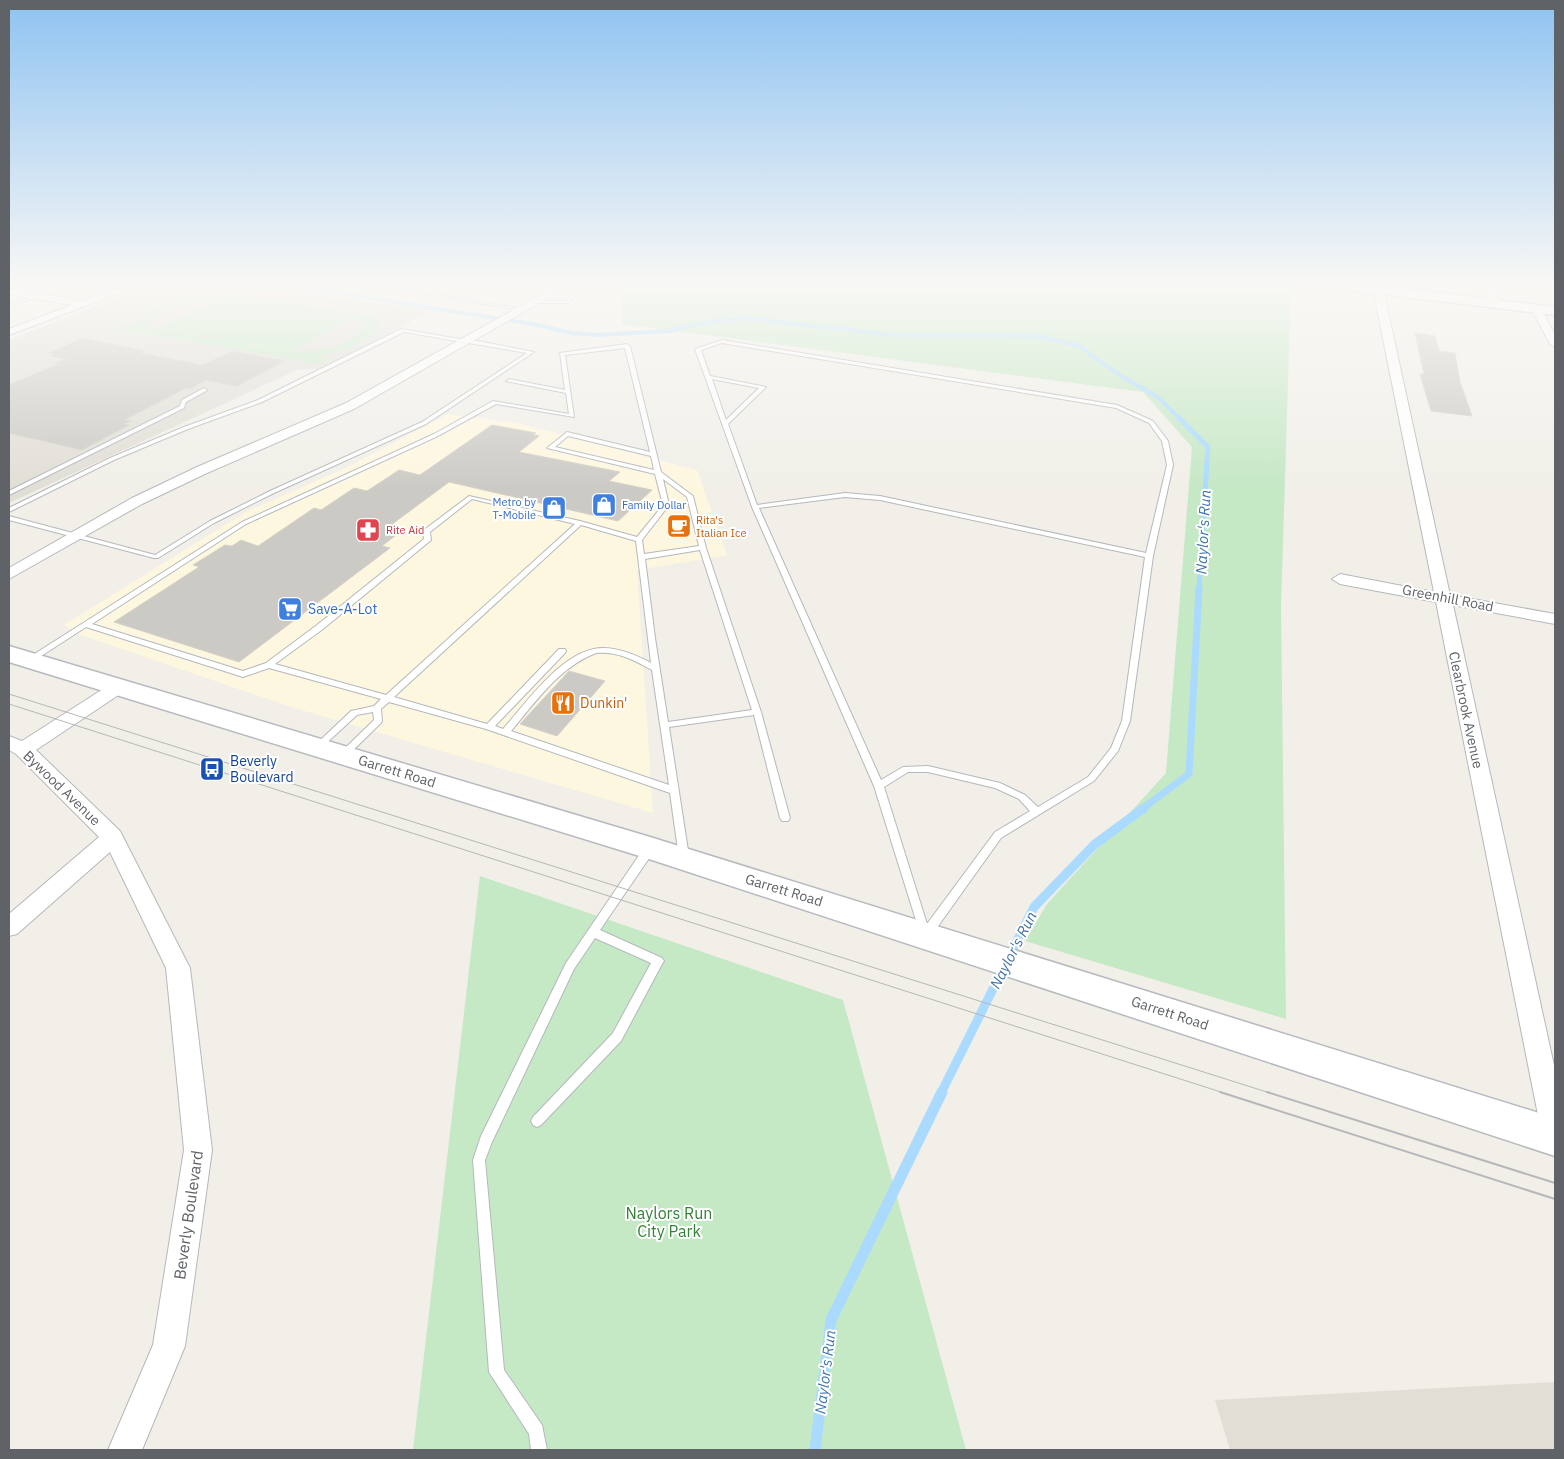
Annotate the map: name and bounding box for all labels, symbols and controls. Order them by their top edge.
water label: Naylor's Run [1191,489,1215,575]
shop icon: Family Dollar [591,492,617,518]
place label: Metro by T-Mobile [493,495,537,522]
shop icon: Metro by T-Mobile [541,495,567,521]
place label: Family Dollar [622,498,686,512]
cafe icon: Rita's Italian Ice [666,513,692,539]
place label: Rita's Italian Ice [696,513,746,540]
pharmacy icon: Rite Aid [355,517,381,543]
place label: Rite Aid [386,523,424,537]
street label: Greenhill Road [1401,580,1495,616]
supermarket icon: Save-A-Lot [277,596,303,622]
place label: Save-A-Lot [308,600,377,618]
street label: Clearbrook Avenue [1445,650,1487,770]
restaurant icon: Dunkin' [550,690,576,716]
place label: Dunkin' [580,694,627,712]
street label: Bywood Avenue [20,747,105,830]
street label: Garrett Road [356,751,438,791]
place label: Beverly Boulevard [230,752,294,786]
bus stop icon: Beverly Boulevard [199,756,225,782]
street label: Garrett Road [743,870,825,910]
water label: Naylor's Run [985,908,1041,992]
street label: Garrett Road [1129,992,1211,1034]
street label: Beverly Boulevard [169,1149,207,1281]
park label: Naylors Run City Park [626,1203,712,1241]
water label: Naylor's Run [810,1329,840,1415]

